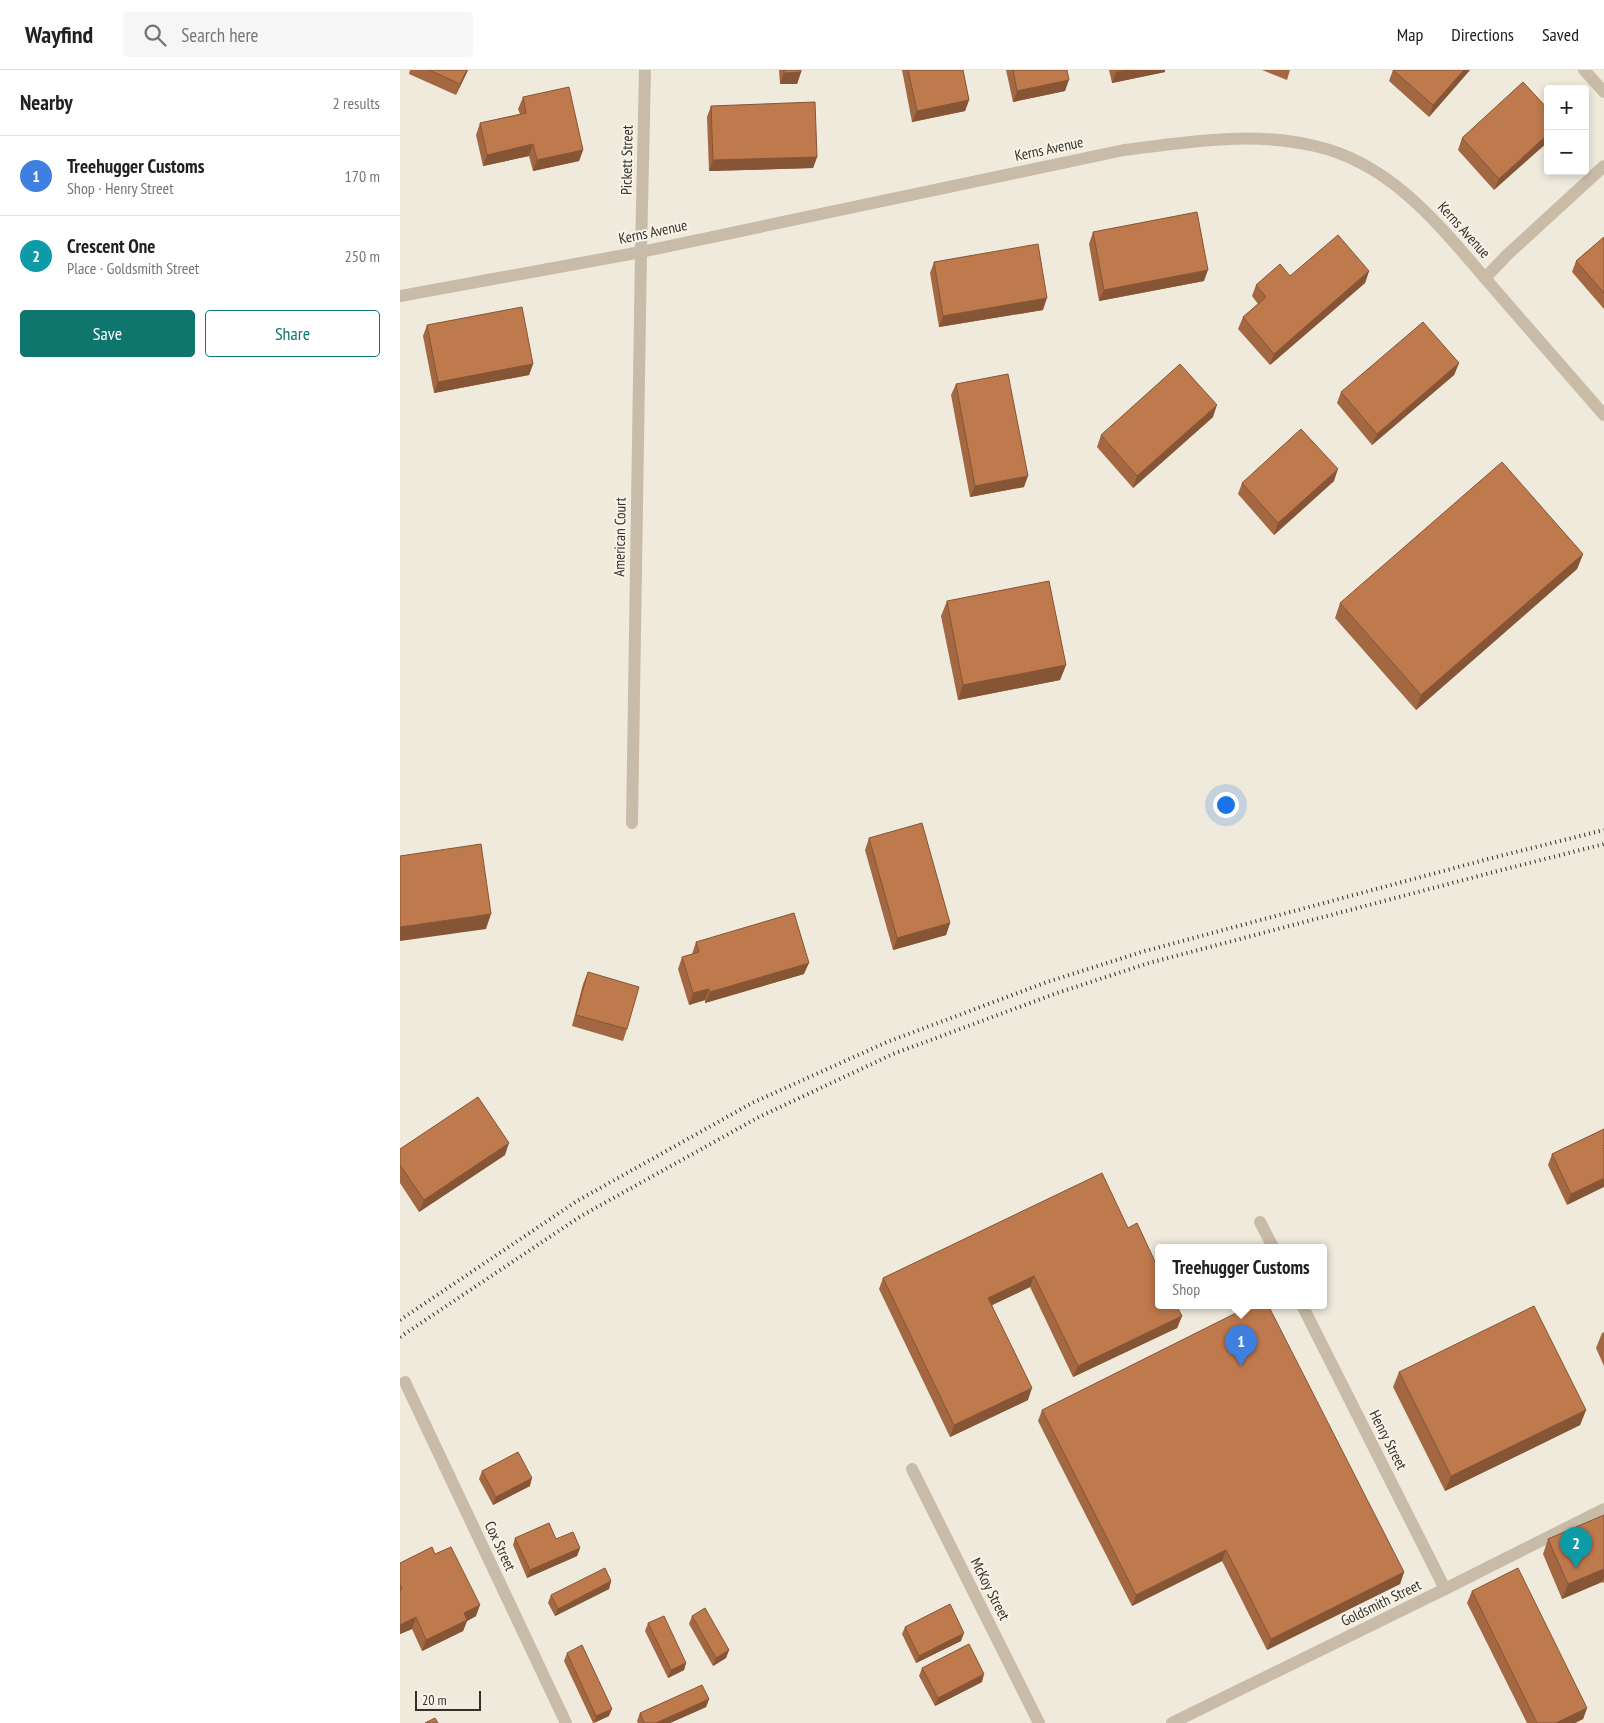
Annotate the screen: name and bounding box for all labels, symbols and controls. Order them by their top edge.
search box [123,12,473,57]
text: Wayfind [25,19,93,50]
icon: search [141,21,169,49]
text: Search here [181,23,258,47]
text: Map [1397,23,1423,46]
text: Directions [1451,23,1514,46]
text: Saved [1542,23,1579,46]
map controls [1544,85,1589,175]
button: + [1544,85,1589,130]
text: Nearby [20,89,73,116]
text: 2 results [333,93,380,113]
street label: Pickett Street [616,125,637,195]
button: − [1544,130,1589,175]
street label: Kerns Avenue [1013,132,1085,165]
text: Treehugger Customs [67,154,204,178]
text: 1 [32,166,40,186]
text: 170 m [345,166,380,186]
text: Shop · Henry Street [67,178,174,198]
street label: Kerns Avenue [1434,197,1495,262]
street label: Kerns Avenue [617,215,689,248]
text: Crescent One [67,234,155,258]
text: 2 [32,246,40,266]
text: 250 m [345,246,380,266]
text: Place · Goldsmith Street [67,258,199,278]
button: Save [20,310,195,357]
button: Share [205,310,380,357]
street label: American Court [609,497,630,577]
your location [1213,792,1239,818]
popup [1155,1244,1327,1309]
text: Treehugger Customs [1172,1255,1310,1279]
text: Shop [1172,1279,1200,1299]
pin: 1 [1225,1325,1257,1366]
street label: Henry Street [1365,1407,1412,1473]
street label: Cox Street [481,1518,520,1574]
pin: 2 [1560,1527,1592,1568]
street label: McKoy Street [967,1554,1014,1623]
street label: Goldsmith Street [1338,1575,1424,1630]
scale bar [415,1688,481,1711]
text: 20 m [422,1691,447,1709]

